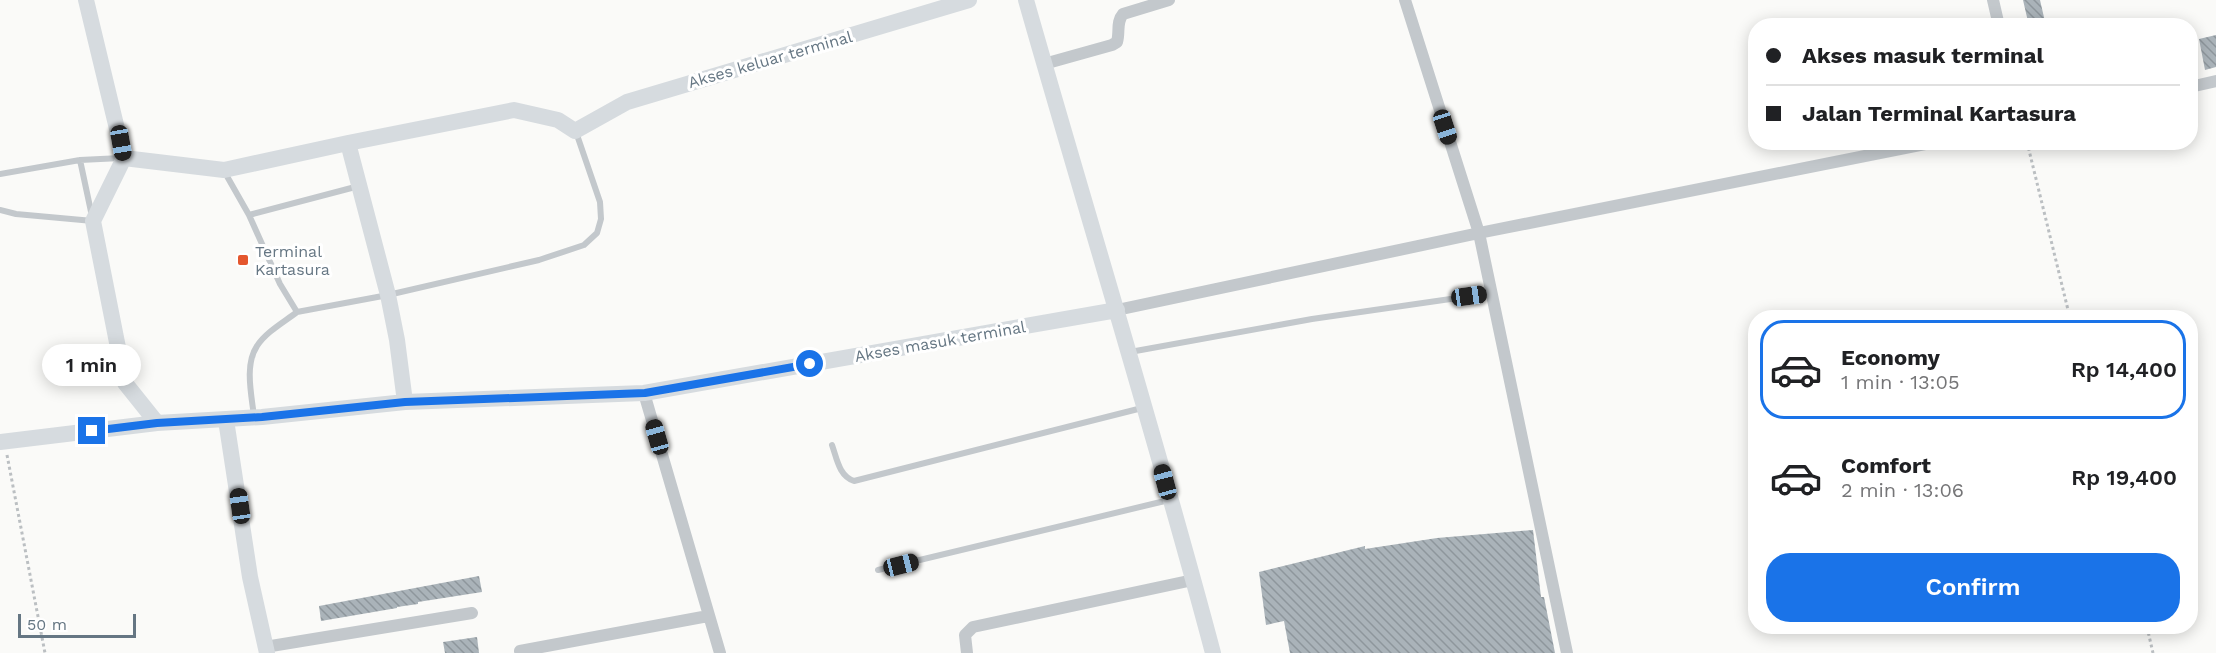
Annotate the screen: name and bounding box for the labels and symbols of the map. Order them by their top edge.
street label: Akses keluar terminal [686,27,855,92]
car [1431,107,1459,147]
car [109,124,133,162]
place label: Terminal Kartasura [255,242,330,279]
marker: Terminal Kartasura [236,253,250,267]
car [1450,285,1488,307]
street label: Akses masuk terminal [853,317,1027,366]
callout: 1 min [42,344,142,386]
route start [796,350,823,377]
route end [78,417,105,444]
car [643,417,671,457]
car [1152,462,1178,502]
car [229,487,251,525]
car [881,552,921,578]
scale bar [18,611,136,638]

